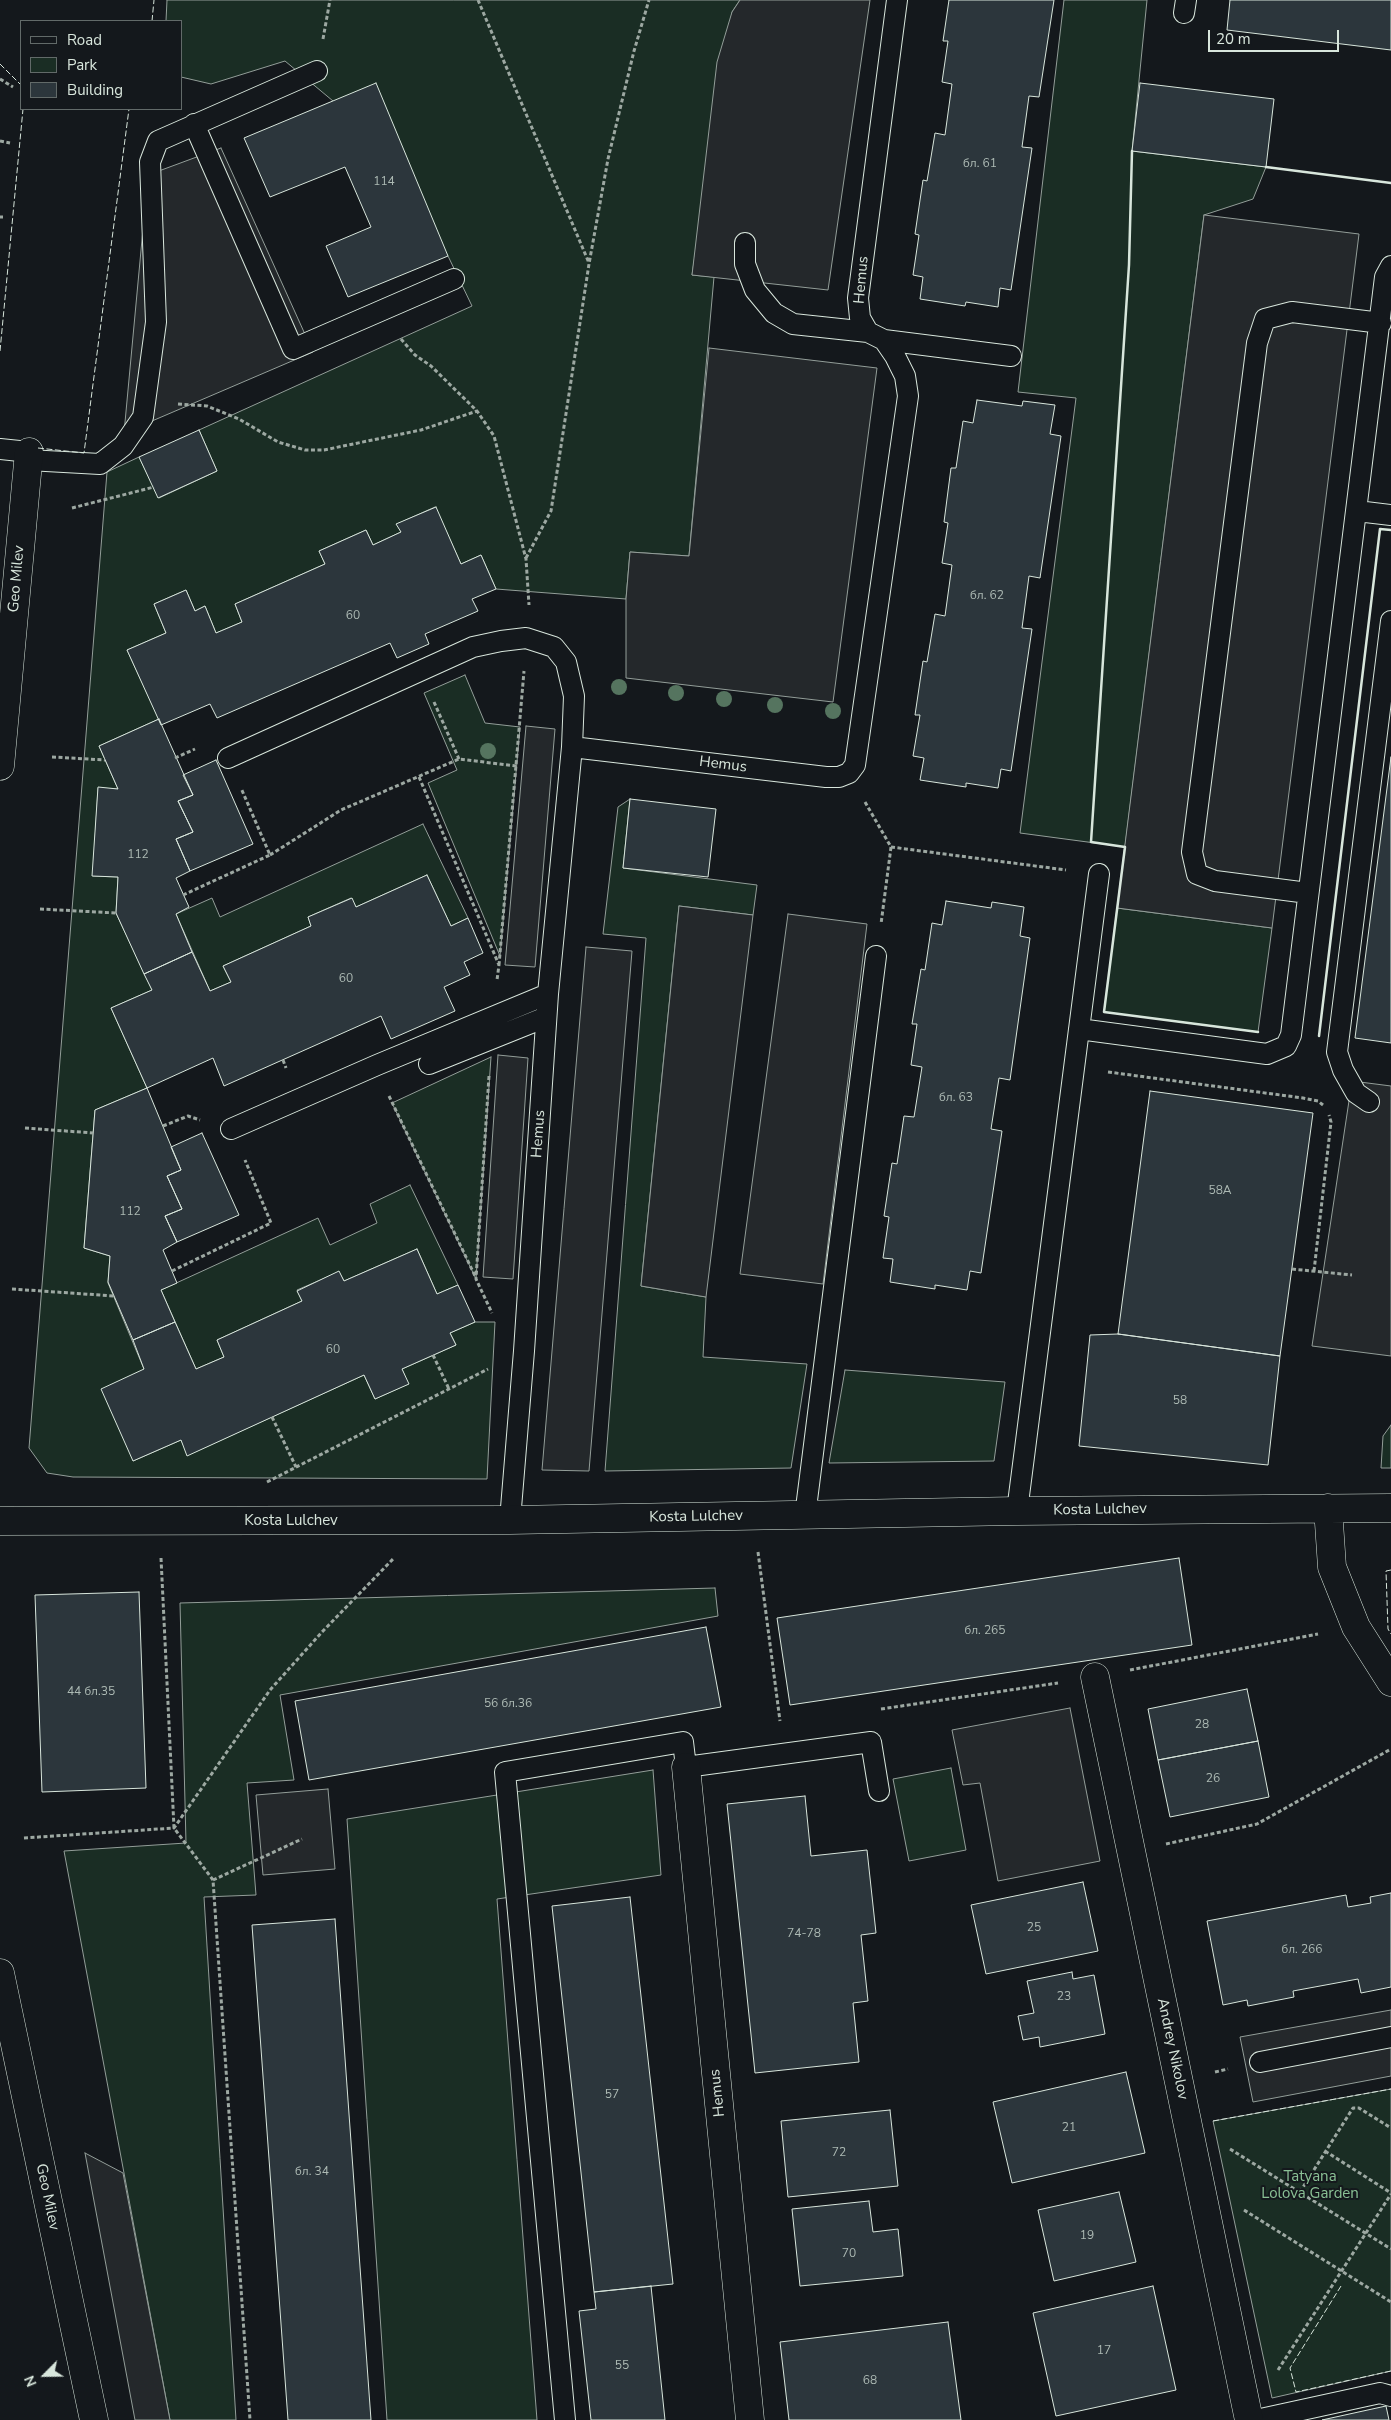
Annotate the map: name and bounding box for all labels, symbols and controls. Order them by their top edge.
legend [20,20,182,110]
scale bar [1211,20,1342,52]
text: 20 m [1216,29,1251,49]
text: Road [67,30,102,50]
text: Park [67,55,97,75]
text: Building [67,80,123,100]
house number: бл. 61 [963,157,997,171]
house number: 114 [373,175,395,189]
street label: Hemus [851,255,873,305]
street label: Geo Milev [5,545,29,613]
house number: бл. 62 [970,589,1004,603]
house number: 60 [346,609,360,623]
street label: Hemus [698,753,748,777]
house number: 112 [127,848,149,862]
house number: 60 [339,972,353,986]
house number: бл. 63 [939,1091,973,1105]
street label: Hemus [528,1109,550,1159]
house number: 58A [1208,1184,1232,1198]
house number: 112 [119,1205,141,1219]
house number: 60 [326,1343,340,1357]
house number: 58 [1173,1394,1187,1408]
street label: Kosta Lulchev [1053,1500,1147,1520]
street label: Kosta Lulchev [649,1507,743,1527]
street label: Kosta Lulchev [244,1512,338,1530]
house number: бл. 265 [965,1624,1005,1638]
house number: 44 бл.35 [67,1685,115,1699]
house number: 56 бл.36 [484,1697,532,1711]
house number: 28 [1195,1718,1209,1732]
house number: 26 [1206,1772,1220,1786]
house number: 25 [1027,1921,1041,1935]
house number: 74-78 [787,1927,821,1941]
house number: бл. 266 [1282,1943,1322,1957]
house number: 23 [1057,1990,1071,2004]
street label: Andrey Nikolov [1152,1997,1192,2101]
street label: Hemus [707,2068,729,2118]
house number: 57 [605,2088,619,2102]
house number: 21 [1062,2121,1076,2135]
house number: 72 [832,2146,846,2160]
street label: Geo Milev [31,2162,63,2232]
house number: бл. 34 [295,2165,329,2179]
park label: Tatyana Lolova Garden [1261,2168,1359,2203]
house number: 19 [1080,2229,1094,2243]
house number: 70 [842,2247,856,2261]
house number: 17 [1097,2344,1111,2358]
north arrow [20,2350,70,2400]
house number: 55 [615,2359,629,2373]
text: N [20,2373,42,2390]
house number: 68 [863,2374,877,2388]

